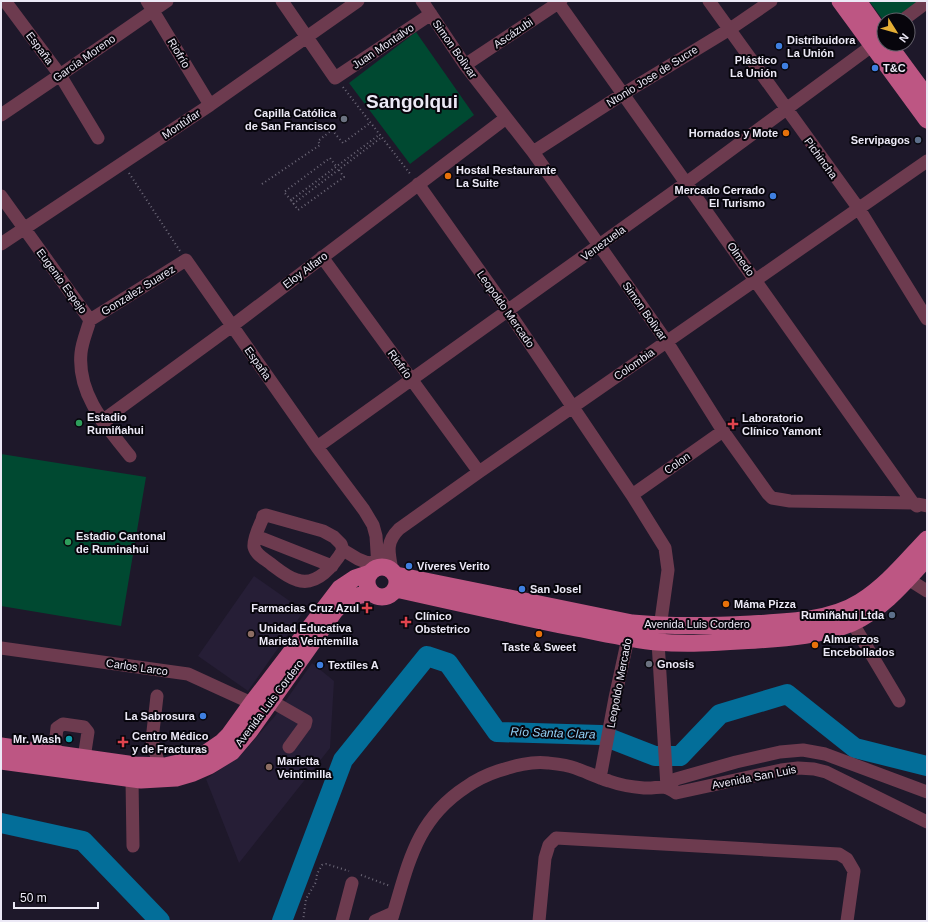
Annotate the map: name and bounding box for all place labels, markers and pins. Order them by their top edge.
place label: Distribuidora La Unión [787,34,856,59]
marker: Distribuidora La Unión [774,41,784,51]
place label: Plástico La Unión [730,54,777,79]
marker: Plástico La Unión [780,61,790,71]
place label: T&C [883,62,906,74]
marker: T&C [870,63,880,73]
place label: Capilla Católica de San Francisco [245,107,337,132]
marker: Capilla Católica de San Francisco [339,114,349,124]
place label: Hornados y Mote [689,127,778,139]
marker: Hornados y Mote [781,128,791,138]
place label: Servipagos [851,134,910,146]
marker: Servipagos [913,135,923,145]
place label: Hostal Restaurante La Suite [456,164,556,189]
marker: Hostal Restaurante La Suite [443,171,453,181]
place label: Mercado Cerrado El Turismo [675,184,765,209]
marker: Mercado Cerrado El Turismo [768,191,778,201]
place label: Estadio Rumiñahui [87,411,144,436]
place label: Laboratorio Clínico Yamont [742,412,822,437]
marker: Estadio Rumiñahui [74,418,84,428]
marker: Laboratorio Clínico Yamont [727,418,739,430]
place label: Estadio Cantonal de Ruminahui [76,530,166,555]
marker: Estadio Cantonal de Ruminahui [63,537,73,547]
place label: Víveres Verito [417,560,490,572]
marker: Víveres Verito [404,561,414,571]
place label: San Josel [530,583,581,595]
marker: San Josel [517,584,527,594]
place label: Máma Pizza [734,598,797,610]
marker: Máma Pizza [721,599,731,609]
place label: Farmacias Cruz Azul [251,602,359,614]
marker: Farmacias Cruz Azul [362,603,372,613]
place label: Rumiñahui Ltda [801,609,885,621]
place label: Clínico Obstetrico [415,610,470,635]
marker: Rumiñahui Ltda [887,610,897,620]
marker: Clínico Obstetrico [400,616,412,628]
place label: Unidad Educativa Marieta Veintemilla [259,622,359,647]
marker: Unidad Educativa Marieta Veintemilla [246,629,256,639]
marker: Taste & Sweet [534,629,544,639]
place label: Almuerzos Encebollados [823,633,895,658]
marker: Almuerzos Encebollados [810,640,820,650]
place label: Taste & Sweet [502,641,576,653]
place label: Gnosis [657,658,694,670]
place label: Textiles A [328,659,379,671]
marker: Gnosis [644,659,654,669]
marker: Textiles A [315,660,325,670]
place label: La Sabrosura [125,710,196,722]
marker: La Sabrosura [198,711,208,721]
place label: Centro Médico y de Fracturas [132,730,209,755]
place label: Mr. Wash [13,733,61,745]
marker: Mr. Wash [64,734,74,744]
marker: Centro Médico y de Fracturas [117,736,129,748]
place label: Marietta Veintimilla [277,755,332,780]
marker: Marietta Veintimilla [264,762,274,772]

